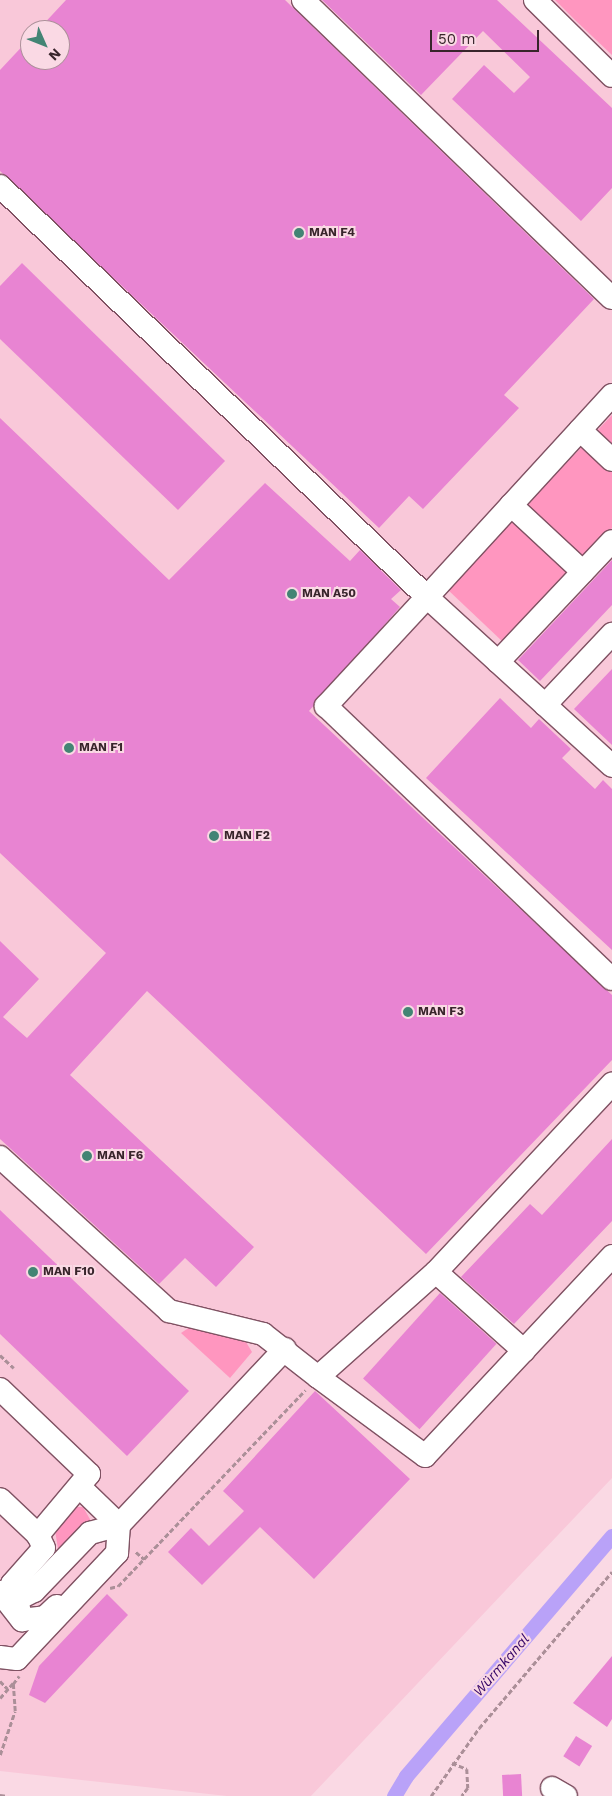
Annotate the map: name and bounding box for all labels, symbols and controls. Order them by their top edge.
north arrow [20,20,70,70]
scale bar [432,20,541,52]
text: 50 m [438,30,475,48]
text: N [46,45,64,64]
place label: MAN F4 [309,226,355,240]
marker: MAN F4 [293,227,305,239]
place label: MAN A50 [302,587,356,601]
marker: MAN A50 [286,588,298,600]
place label: MAN F1 [79,741,123,755]
marker: MAN F1 [63,742,75,754]
place label: MAN F2 [224,829,270,843]
marker: MAN F2 [208,830,220,842]
place label: MAN F3 [418,1005,464,1019]
marker: MAN F3 [402,1006,414,1018]
place label: MAN F6 [97,1149,143,1163]
marker: MAN F6 [81,1150,93,1162]
place label: MAN F10 [43,1265,95,1279]
marker: MAN F10 [27,1266,39,1278]
water label: Würmkanal [469,1630,533,1700]

